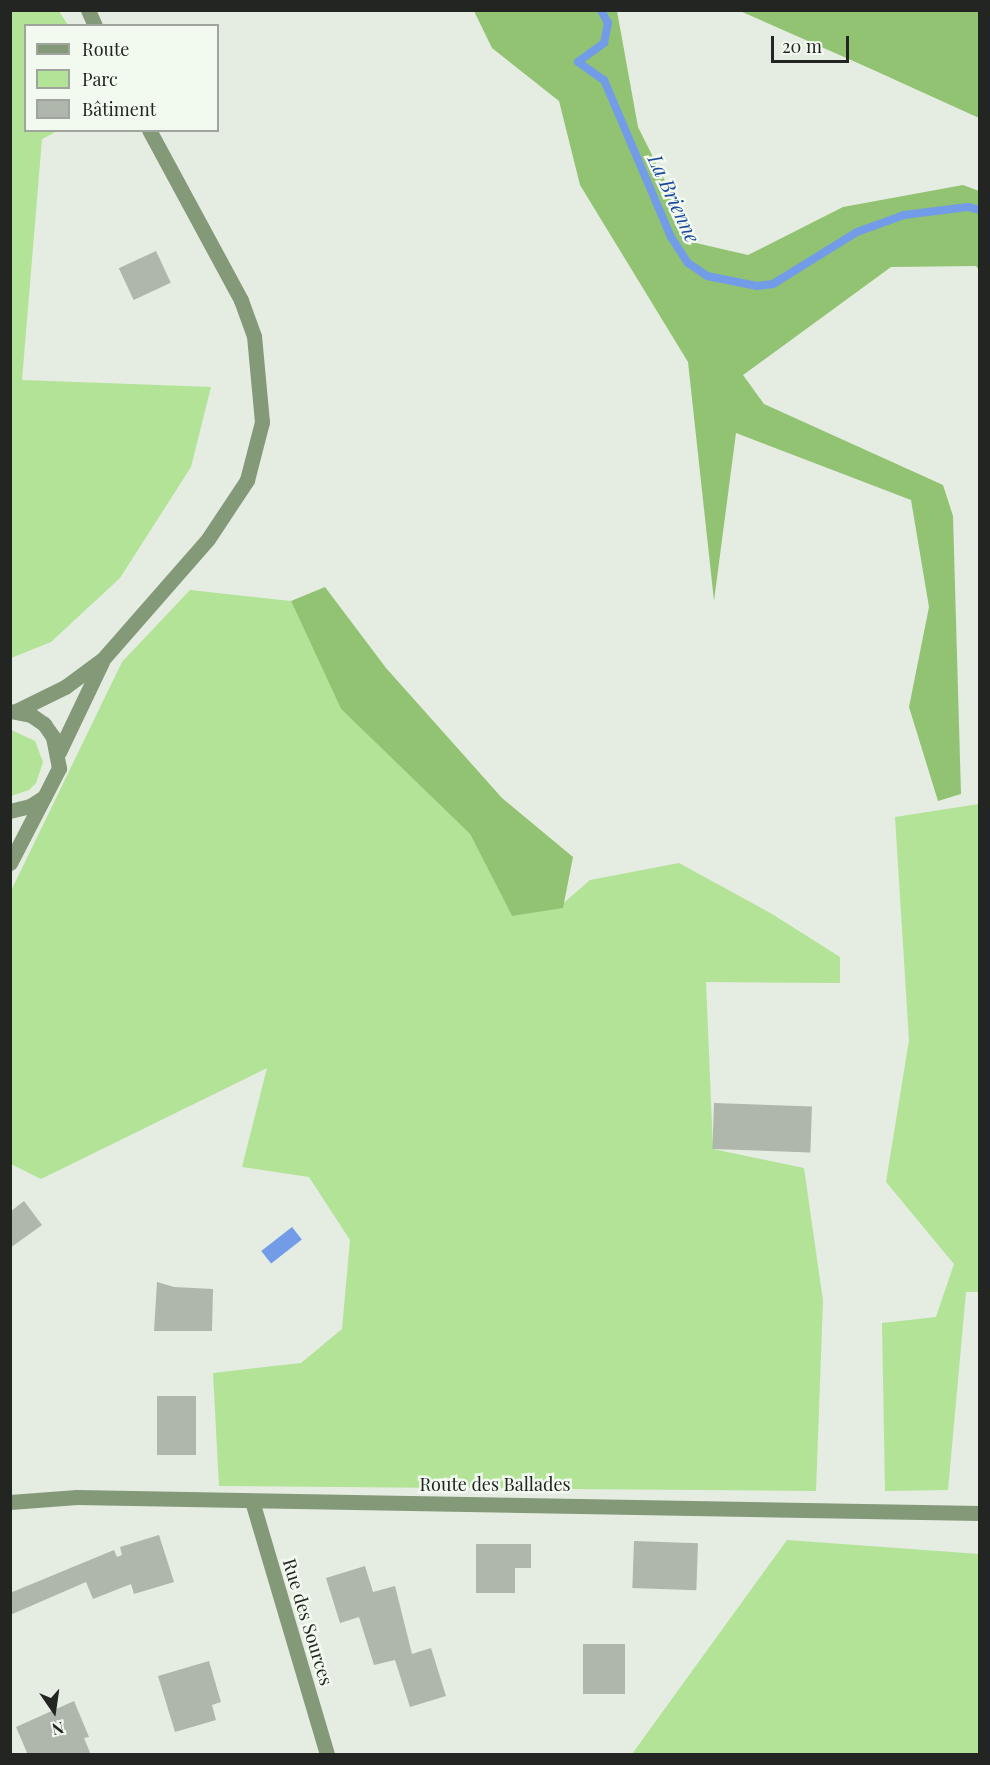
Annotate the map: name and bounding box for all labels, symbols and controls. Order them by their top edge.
legend [24,24,219,132]
scale bar [774,24,852,62]
text: 20 m [782,34,822,58]
text: Route [82,37,129,61]
text: Parc [82,67,118,91]
text: Bâtiment [82,97,156,121]
water label: La Brienne [644,150,706,246]
street label: Route des Ballades [419,1473,571,1495]
street label: Rue des Sources [278,1556,338,1688]
north arrow [24,1681,84,1741]
text: N [50,1717,66,1741]

